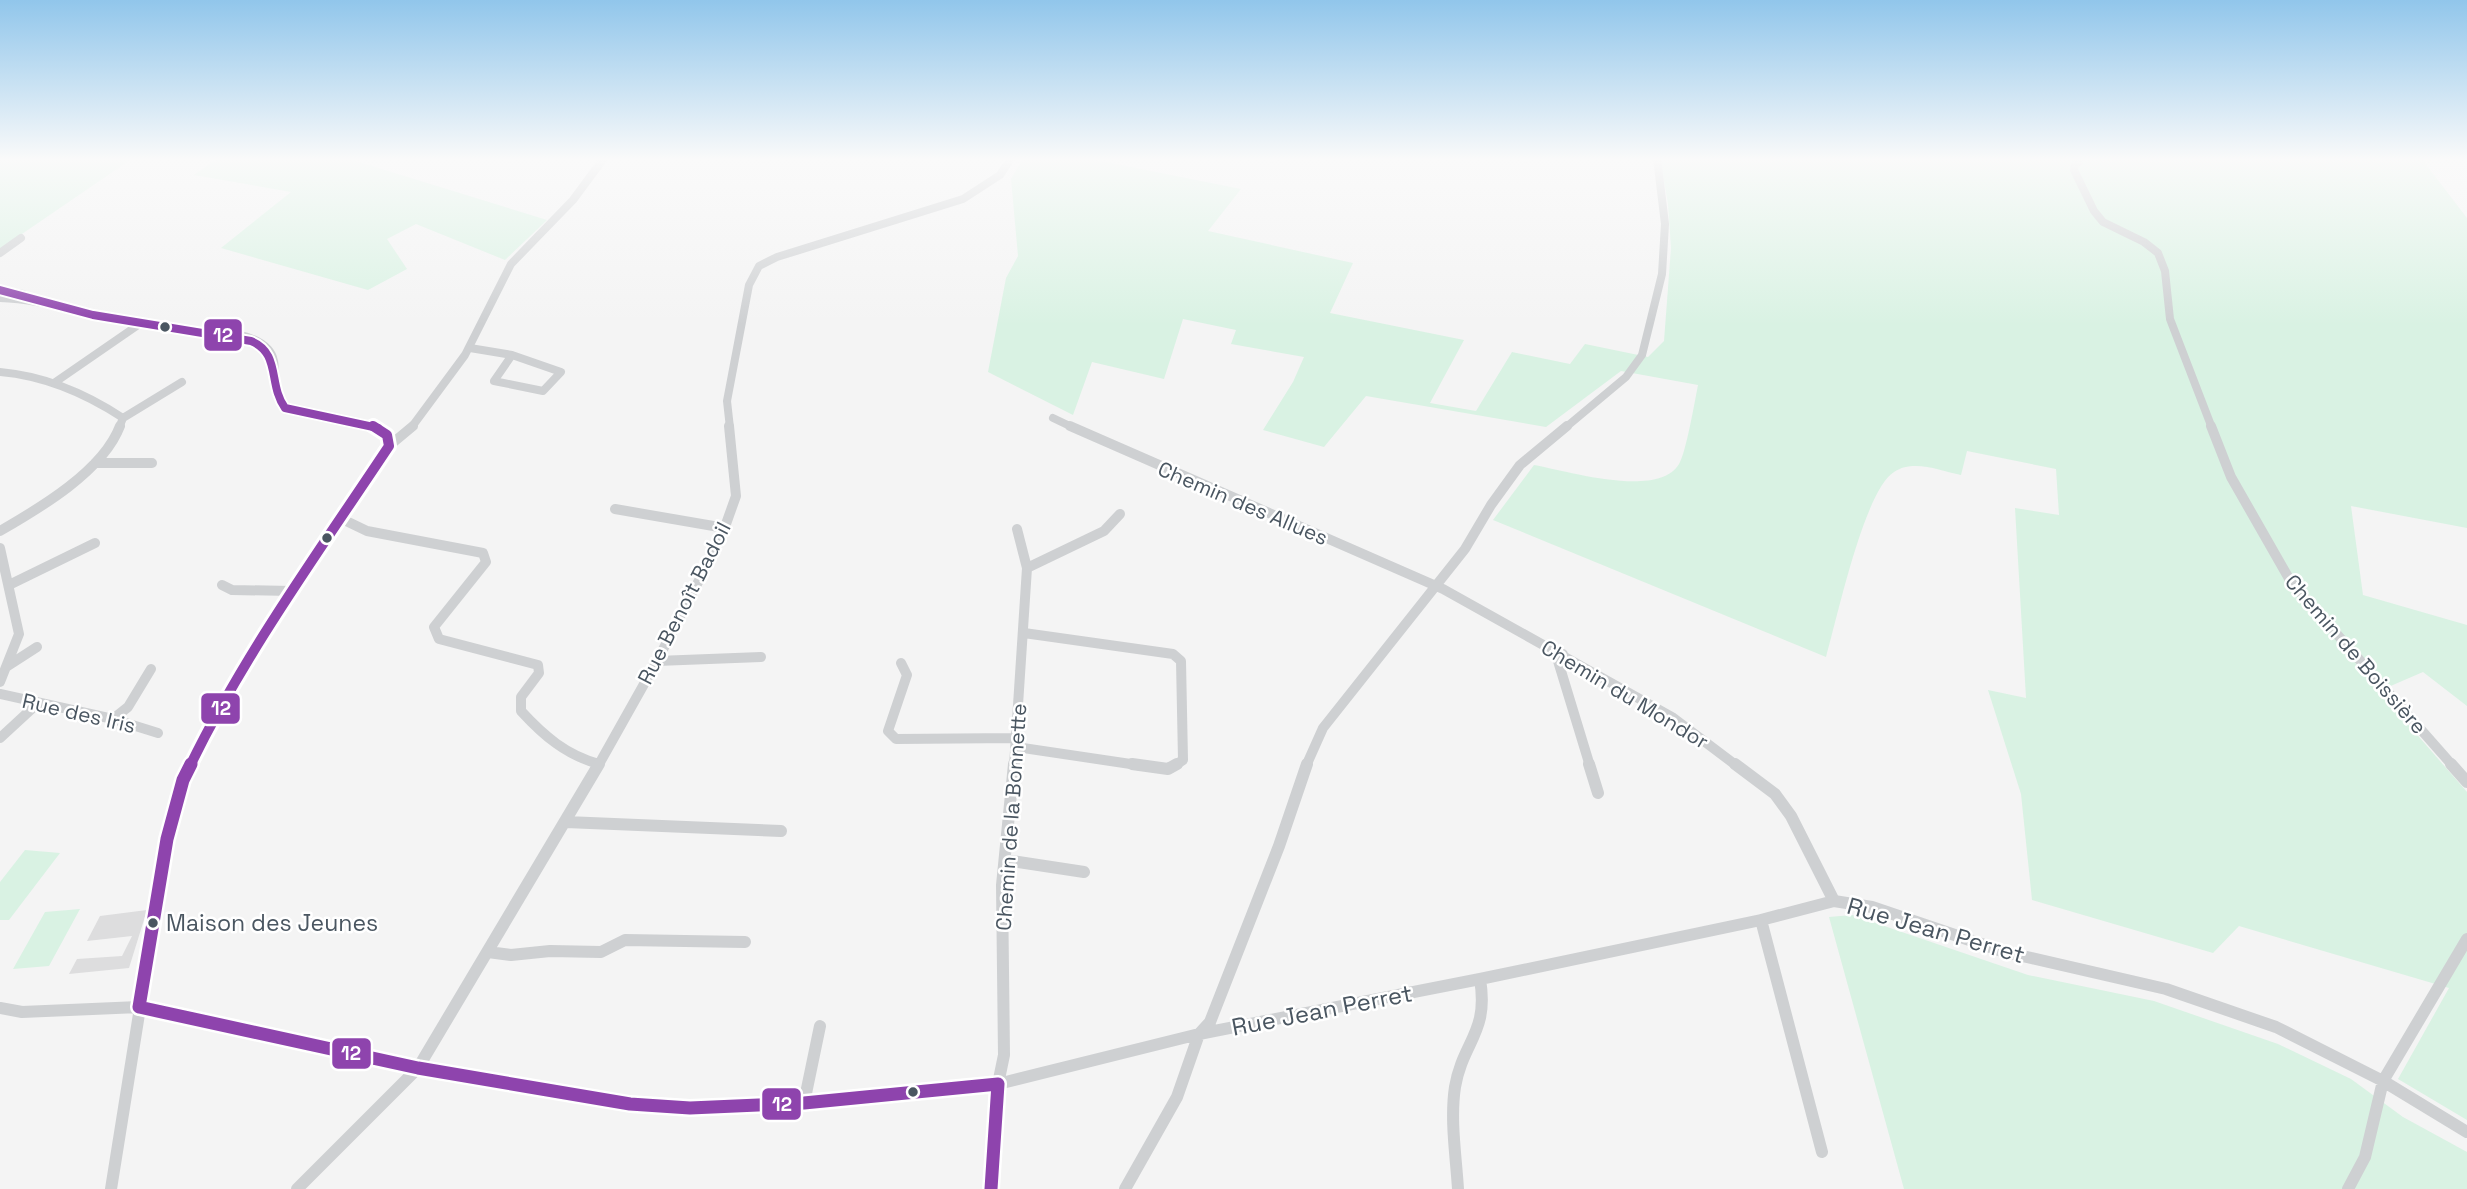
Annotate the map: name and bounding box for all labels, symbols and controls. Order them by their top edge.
line badge: 12 [203,318,243,352]
unlabelled marker [158,320,172,334]
text: 12 [213,323,233,348]
street label: Chemin des Allues [1154,455,1332,551]
street label: Rue Benoît Badoil [631,517,737,689]
unlabelled marker [320,531,334,545]
street label: Chemin de Boissière [2279,568,2433,740]
street label: Chemin du Mondor [1536,633,1714,755]
street label: Rue des Iris [20,687,138,739]
line badge: 12 [200,692,241,725]
text: 12 [211,696,231,721]
street label: Chemin de la Bonnette [990,702,1032,932]
street label: Rue Jean Perret [1844,890,2028,970]
place label: Maison des Jeunes [166,908,378,938]
marker: Maison des Jeunes [146,916,160,930]
street label: Rue Jean Perret [1229,977,1415,1043]
line badge: 12 [331,1037,372,1070]
text: 12 [341,1041,361,1066]
unlabelled marker [906,1085,920,1099]
line badge: 12 [761,1087,802,1121]
text: 12 [772,1092,792,1117]

